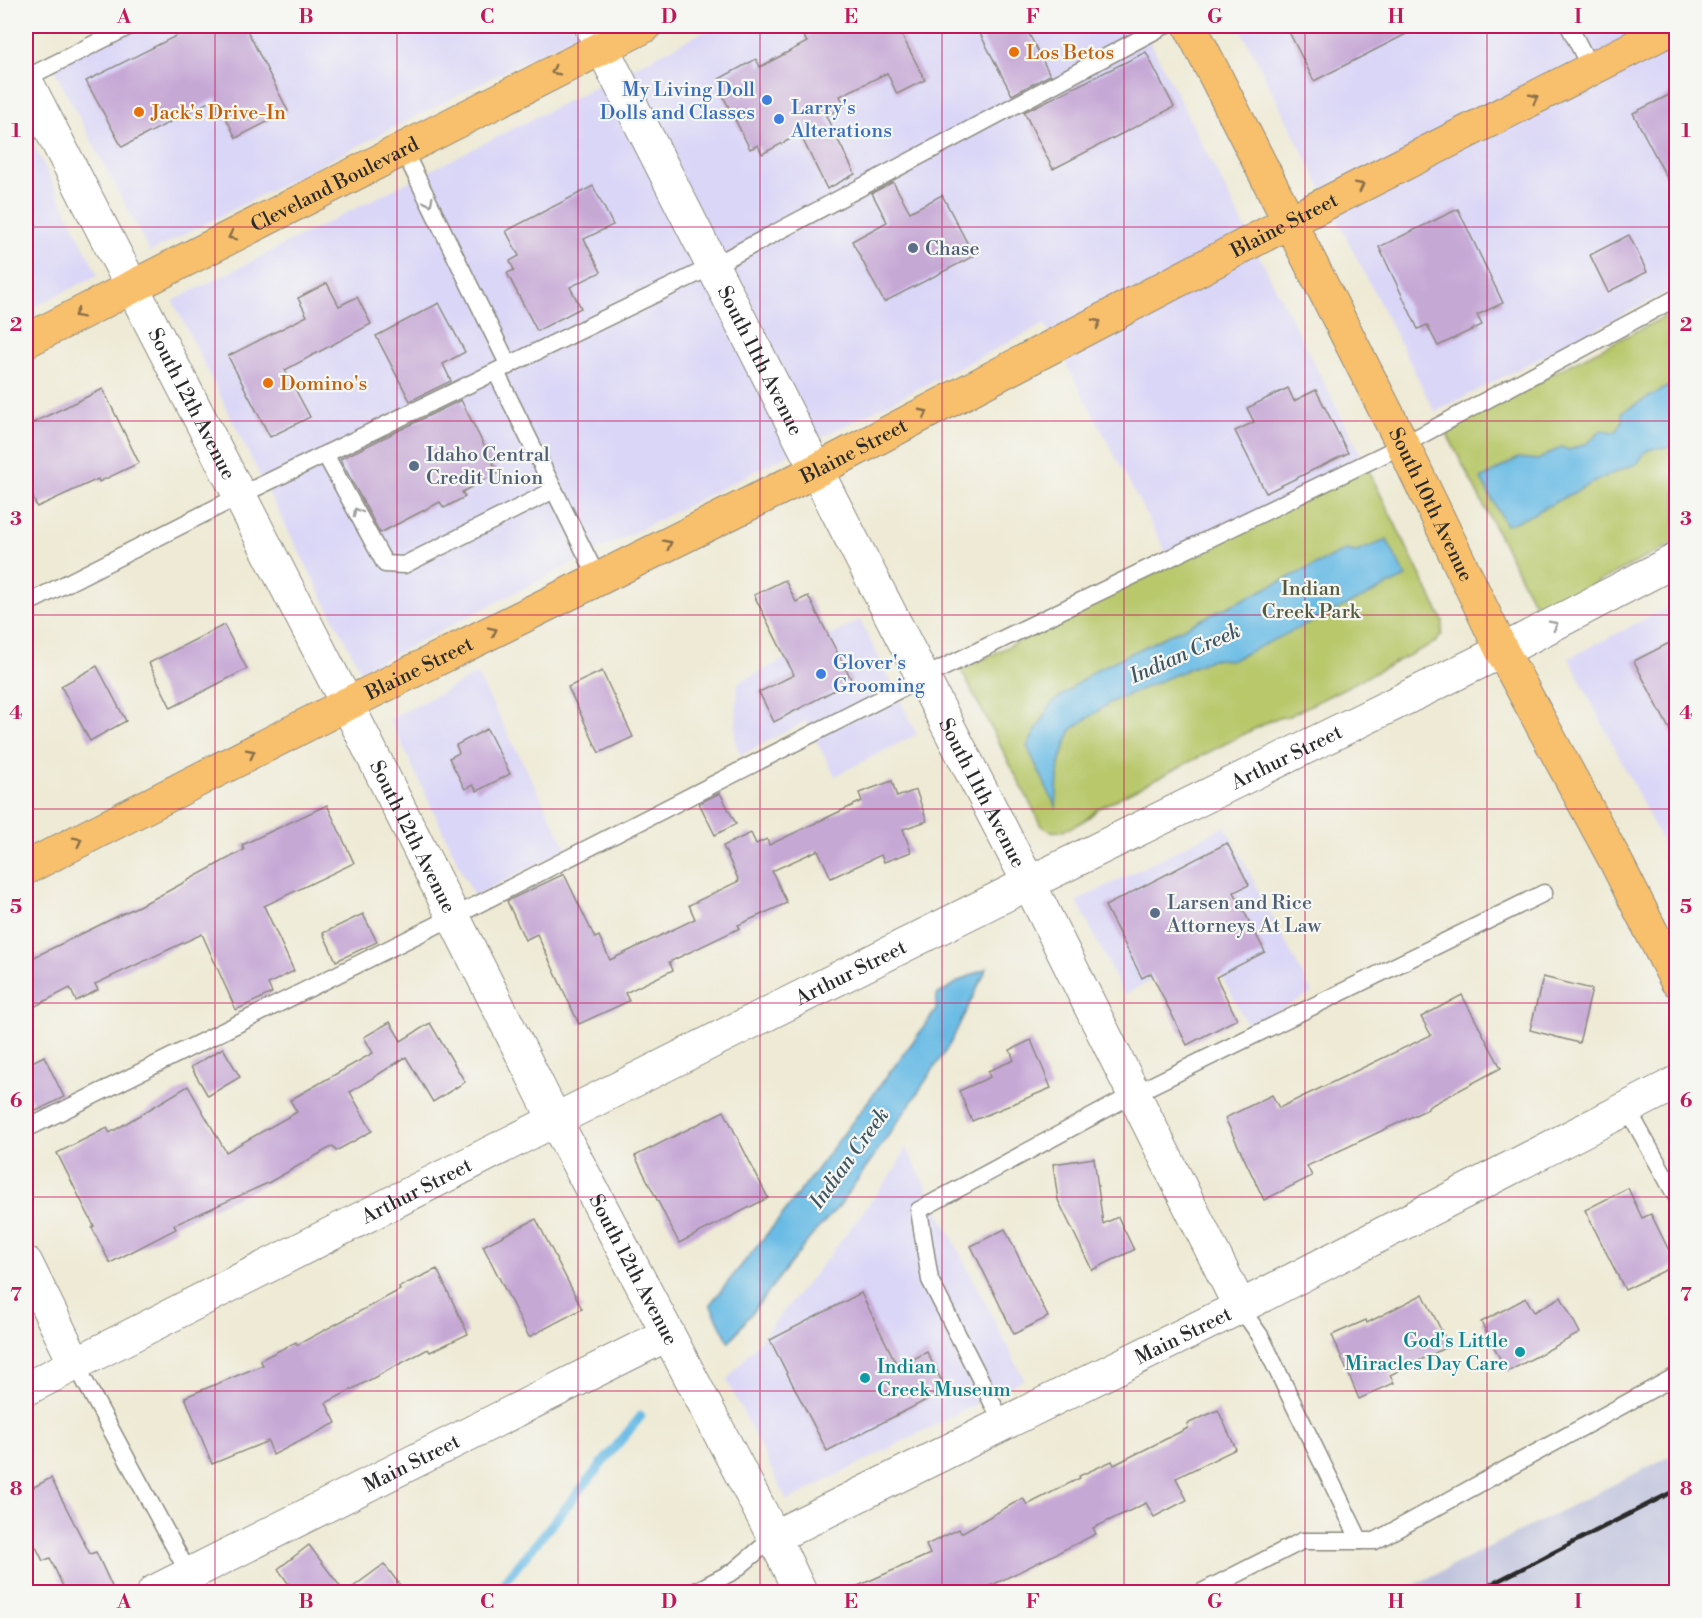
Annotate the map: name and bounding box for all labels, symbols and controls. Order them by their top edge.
text: A [116,5,132,30]
text: B [298,5,314,30]
text: C [480,5,494,30]
text: D [661,5,677,30]
text: E [844,5,858,30]
text: F [1026,5,1040,30]
text: G [1207,5,1223,30]
text: H [1388,5,1405,30]
text: I [1574,5,1582,30]
place label: Los Betos [1026,41,1114,66]
marker: Los Betos [1007,45,1021,59]
one-way arrow [551,64,562,75]
place label: My Living Doll Dolls and Classes [600,78,755,126]
marker: My Living Doll Dolls and Classes [760,93,774,107]
one-way arrow [1528,94,1538,105]
place label: Larry's Alterations [790,96,892,144]
place label: Jack's Drive-In [150,101,286,126]
marker: Jack's Drive-In [132,105,146,119]
marker: Larry's Alterations [772,112,786,126]
text: 1 [11,119,21,144]
text: 1 [1681,119,1691,144]
street label: Cleveland Boulevard [247,132,424,239]
one-way arrow [1354,182,1364,193]
street label: Blaine Street [1226,188,1343,265]
one-way arrow [421,196,433,207]
one-way arrow [227,229,238,241]
place label: Chase [925,237,980,262]
marker: Chase [906,241,920,255]
street label: South 11th Avenue [711,282,808,440]
one-way arrow [74,307,85,318]
text: 2 [10,313,22,338]
text: 2 [1680,313,1692,338]
one-way arrow [1091,318,1102,330]
street label: South 12th Avenue [142,324,240,484]
place label: Domino's [280,372,367,397]
marker: Domino's [261,376,275,390]
one-way arrow [918,409,928,420]
street label: Blaine Street [796,414,912,491]
street label: South 10th Avenue [1382,424,1478,586]
place label: Idaho Central Credit Union [426,443,550,491]
marker: Idaho Central Credit Union [407,459,421,473]
text: 3 [10,507,22,532]
text: 3 [1680,507,1692,532]
one-way arrow [353,508,364,519]
one-way arrow [661,540,672,551]
park label: Indian Creek Park [1262,577,1362,625]
water label: Indian Creek [1125,618,1245,690]
one-way arrow [1548,620,1559,632]
one-way arrow [487,627,498,638]
street label: Blaine Street [361,632,478,707]
place label: Glover's Grooming [833,651,926,699]
marker: Glover's Grooming [814,667,828,681]
text: 4 [9,701,23,726]
text: 4 [1679,701,1693,726]
street label: South 11th Avenue [932,715,1030,872]
street label: Arthur Street [1226,720,1347,796]
one-way arrow [245,748,256,760]
street label: South 12th Avenue [363,757,461,918]
one-way arrow [71,837,82,849]
place label: Larsen and Rice Attorneys At Law [1166,891,1323,939]
text: 5 [10,895,22,920]
text: 5 [1680,895,1692,920]
marker: Larsen and Rice Attorneys At Law [1148,906,1162,920]
street label: Arthur Street [791,935,911,1012]
text: 6 [10,1089,23,1114]
text: 6 [1680,1089,1693,1114]
water label: Indian Creek [804,1103,895,1215]
street label: Arthur Street [357,1153,477,1231]
street label: South 12th Avenue [583,1190,683,1350]
text: 7 [10,1283,22,1308]
text: 7 [1680,1283,1692,1308]
street label: Main Street [1131,1302,1236,1371]
place label: God's Little Miracles Day Care [1344,1329,1508,1377]
marker: God's Little Miracles Day Care [1513,1345,1527,1359]
place label: Indian Creek Museum [877,1355,1011,1403]
marker: Indian Creek Museum [858,1371,872,1385]
street label: Main Street [360,1429,465,1499]
text: 8 [10,1477,23,1502]
text: 8 [1680,1477,1693,1502]
text: A [116,1590,132,1615]
text: B [298,1590,314,1615]
text: C [480,1590,494,1615]
text: D [661,1590,677,1615]
text: E [844,1590,858,1615]
text: F [1026,1590,1040,1615]
text: G [1207,1590,1223,1615]
text: H [1388,1590,1405,1615]
text: I [1574,1590,1582,1615]

